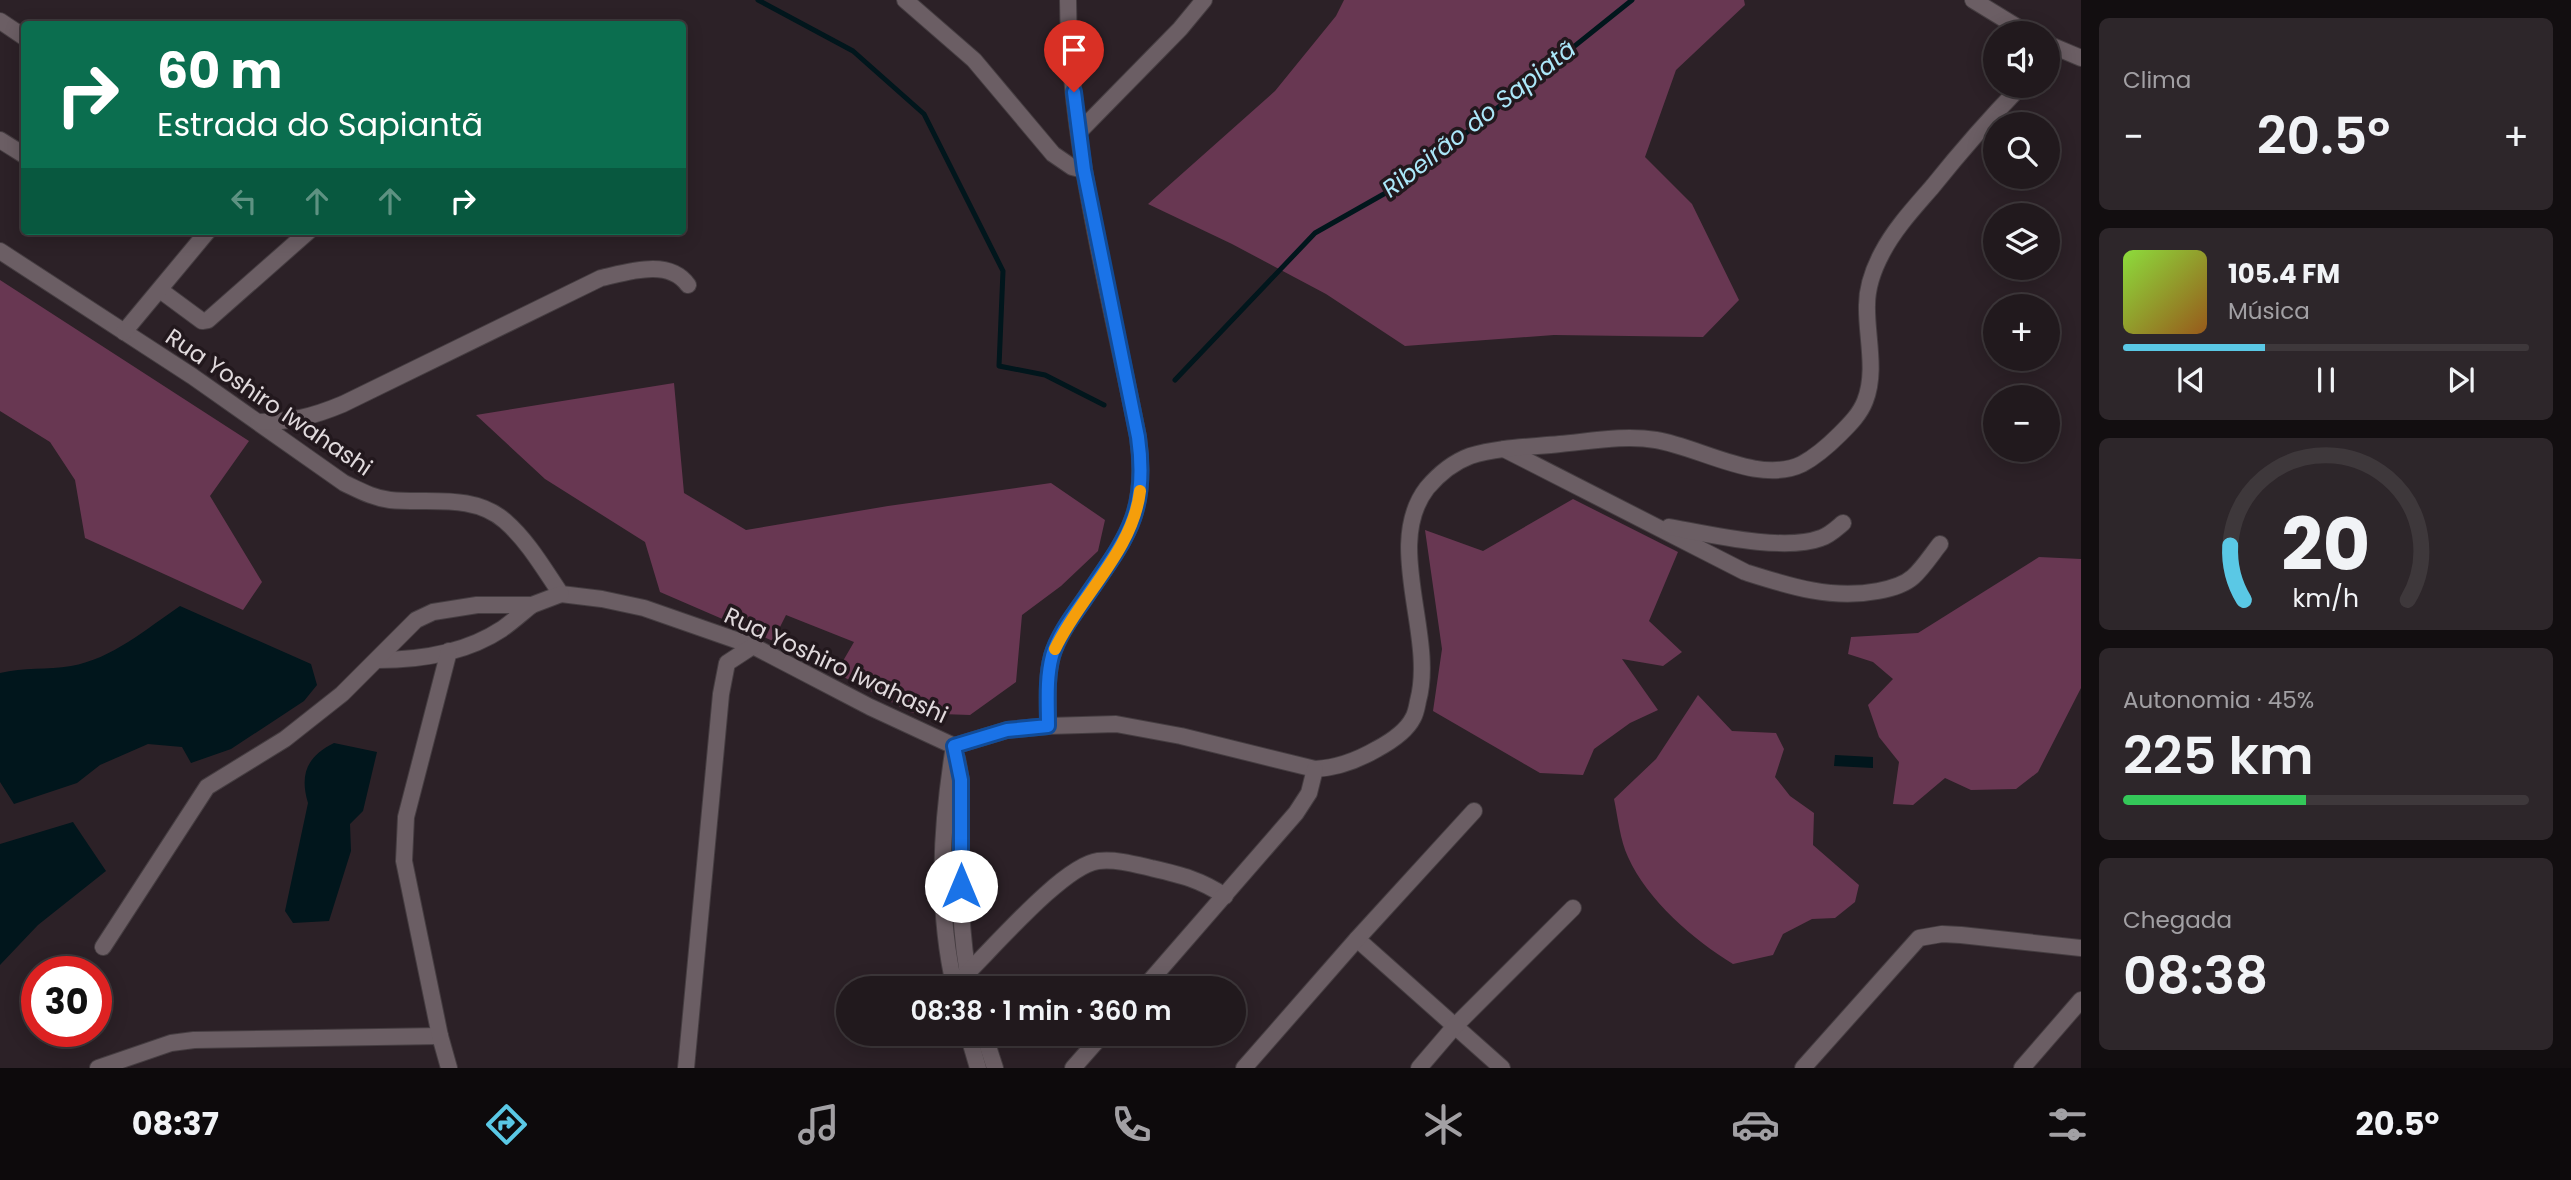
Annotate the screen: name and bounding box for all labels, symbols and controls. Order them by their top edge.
pin [1044,20,1104,92]
map controls [1983,21,2060,462]
button: sound [1983,21,2060,98]
icon: arrive [1055,31,1093,69]
water label: Ribeirão do Sapiatã [1375,33,1582,205]
text: 60 m [157,37,282,105]
icon: right [42,49,133,140]
text: Clima [2123,64,2191,96]
text: 20.5° [2257,99,2390,172]
text: Estrada do Sapiantã [157,102,483,147]
text: − [2123,110,2144,163]
text: + [2503,110,2529,163]
button: search [1983,112,2060,189]
icon: left [225,182,263,220]
icon: ahead [298,182,336,220]
icon: ahead [371,182,409,220]
icon: right [444,182,482,220]
button: layers [1983,203,2060,280]
text: 105.4 FM [2228,256,2340,292]
button: + [1983,294,2060,371]
text: Música [2228,295,2310,327]
street label: Rua Yoshiro Iwahashi [159,321,379,483]
icon: previous [2172,361,2210,399]
icon: pause [2307,361,2345,399]
icon: next [2442,361,2480,399]
button: − [1983,385,2060,462]
text: 20 [2281,494,2371,595]
text: km/h [2293,581,2359,616]
street label: Rua Yoshiro Iwahashi [719,599,953,731]
text: Autonomia · 45% [2123,684,2314,716]
text: 225 km [2123,719,2313,792]
position arrow [924,849,998,923]
text: Chegada [2123,904,2232,936]
text: 08:38 [2123,939,2268,1012]
speed limit sign: 30 [21,956,112,1047]
text: 08:38 · 1 min · 360 m [910,993,1172,1029]
icon: directions [482,1100,531,1149]
icon: music [794,1100,843,1149]
icon: phone [1107,1100,1156,1149]
icon: climate [1419,1100,1468,1149]
icon: car [1731,1100,1780,1149]
icon: filters [2043,1100,2092,1149]
text: 08:37 [132,1101,219,1146]
text: 20.5° [2356,1101,2439,1146]

